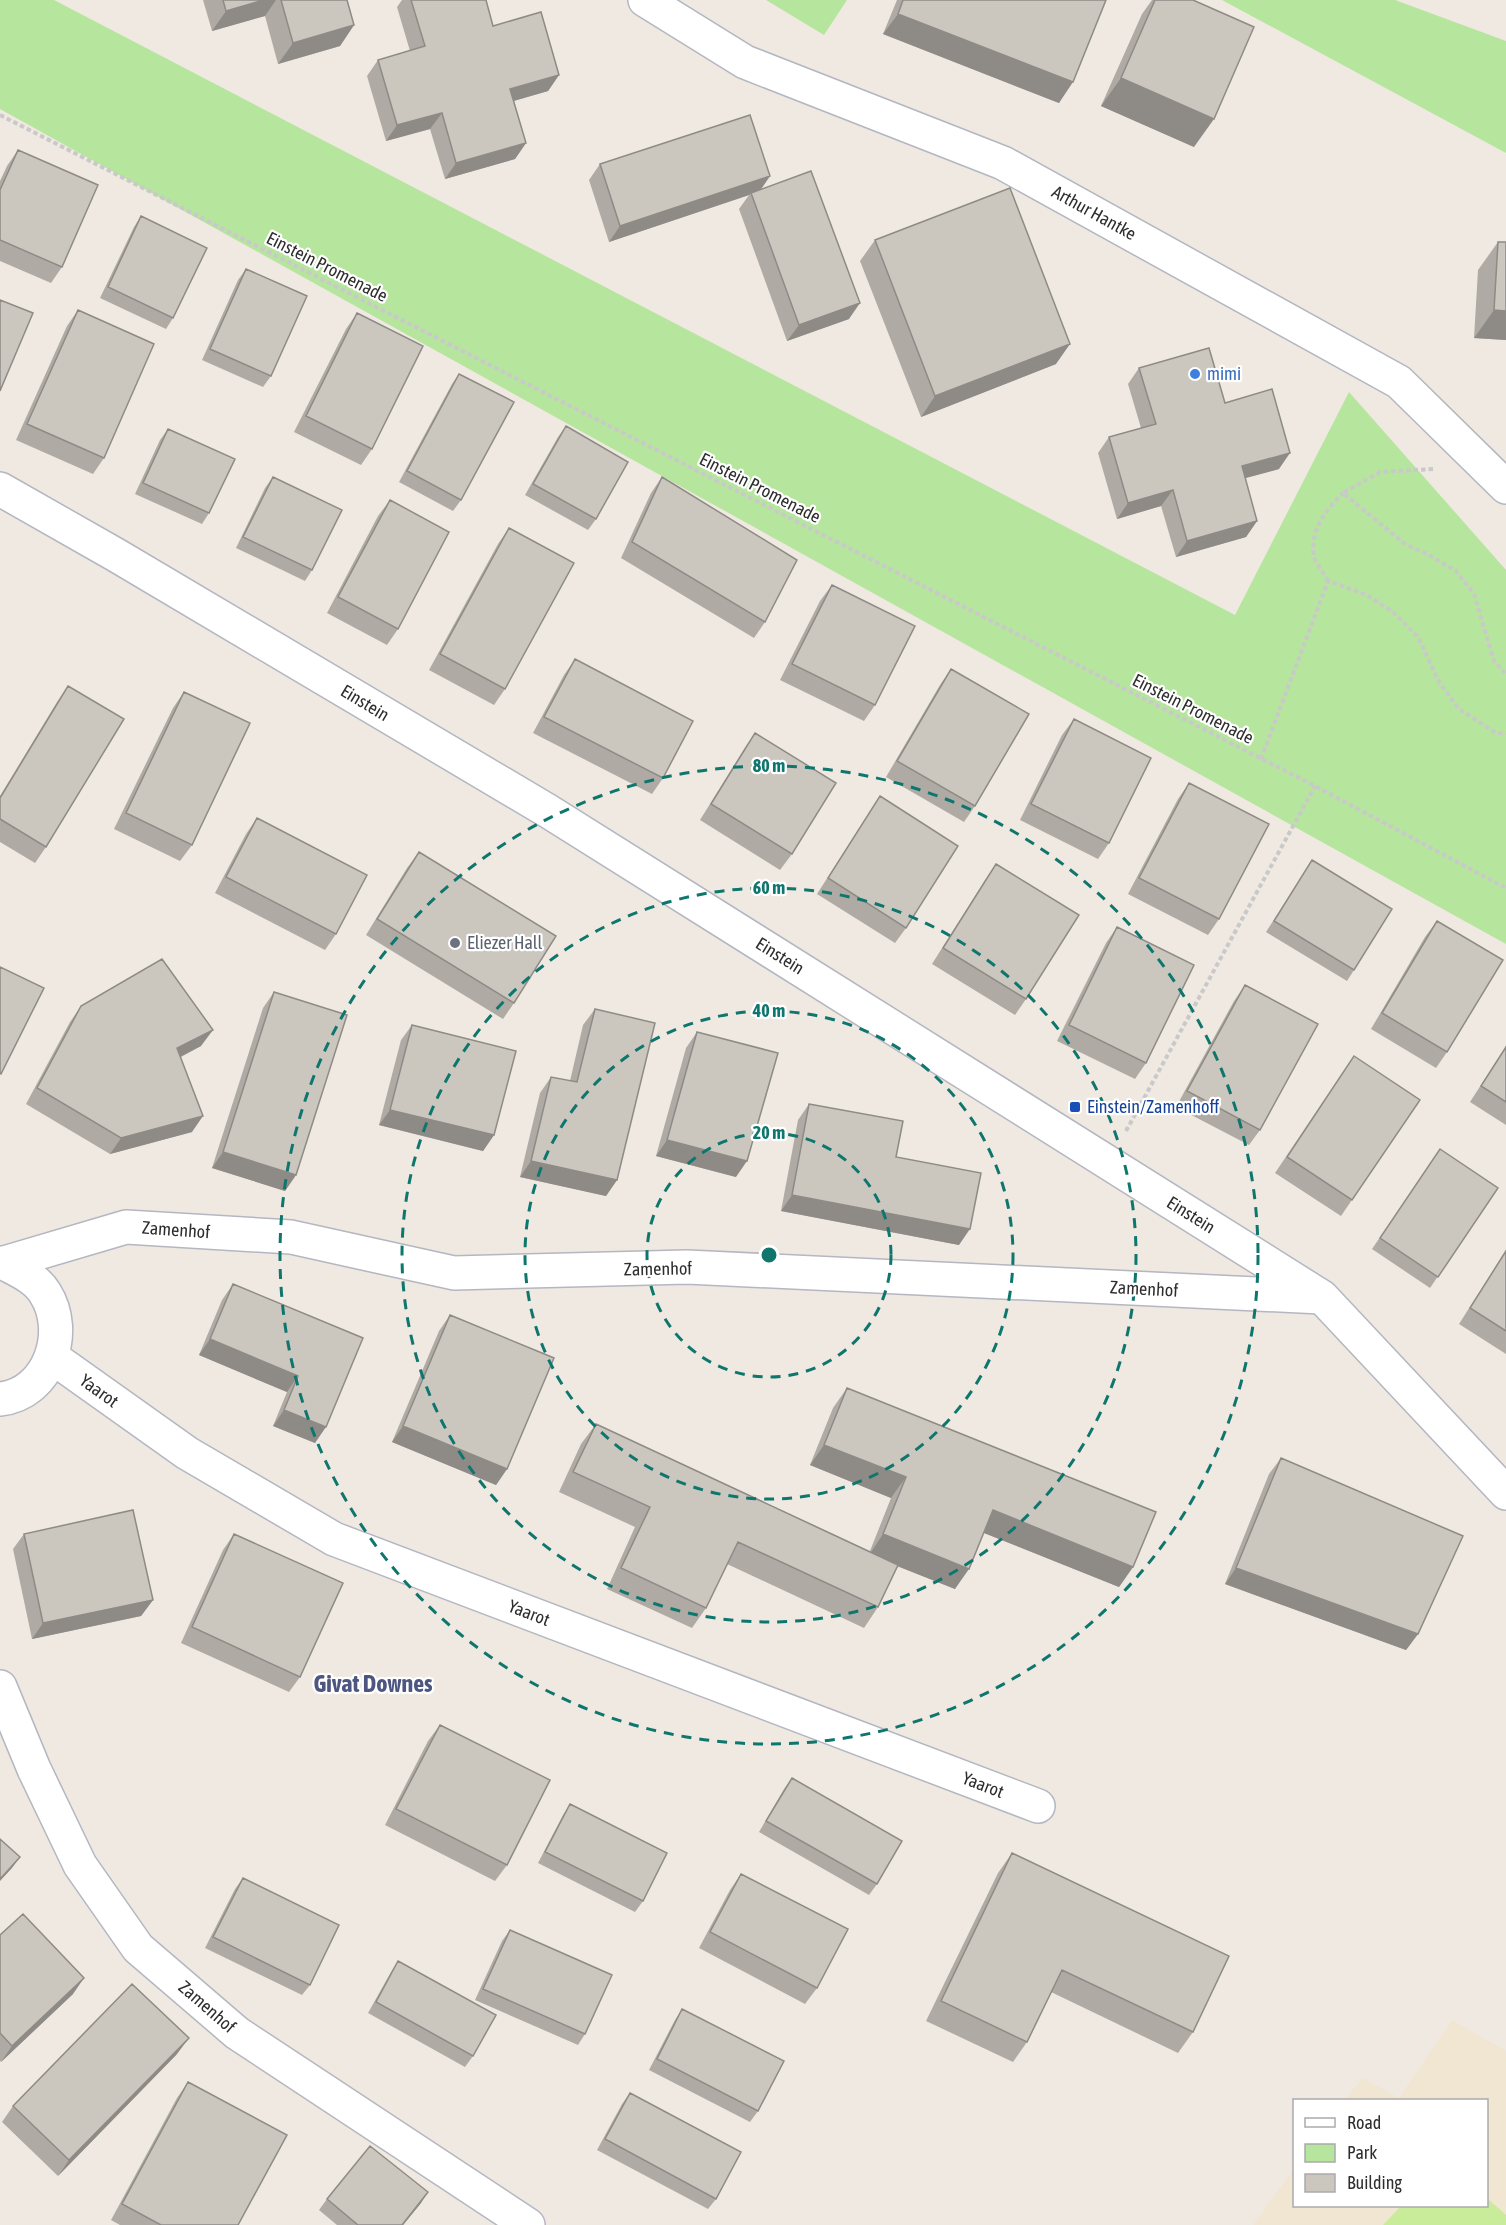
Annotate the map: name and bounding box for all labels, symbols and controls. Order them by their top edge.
street label: Arthur Hantke [1049,181,1140,244]
street label: Einstein Promenade [263,227,391,306]
place label: mimi [1207,363,1241,384]
marker: mimi [1188,367,1202,381]
street label: Einstein Promenade [696,448,824,527]
street label: Einstein Promenade [1129,669,1257,748]
street label: Einstein [337,680,393,725]
text: 80 m [753,755,785,776]
text: 60 m [753,877,785,898]
place label: Eliezer Hall [467,932,543,953]
street label: Einstein [752,933,808,979]
marker: Eliezer Hall [448,936,462,950]
text: 40 m [752,1000,785,1021]
place label: Einstein/Zamenhoff [1087,1096,1220,1117]
marker: Einstein/Zamenhoff [1068,1100,1082,1114]
text: 20 m [753,1122,785,1143]
street label: Einstein [1163,1192,1219,1238]
street label: Zamenhof [141,1217,211,1242]
centre of rings [759,1245,779,1265]
street label: Zamenhof [624,1257,692,1280]
street label: Zamenhof [1109,1276,1179,1301]
street label: Yaarot [76,1370,123,1412]
street label: Yaarot [506,1595,553,1630]
district label: Givat Downes [313,1670,433,1697]
street label: Yaarot [960,1767,1007,1802]
street label: Zamenhof [175,1976,240,2037]
legend [1293,2099,1488,2207]
text: Road [1347,2112,1381,2133]
text: Park [1347,2142,1377,2163]
text: Building [1347,2172,1402,2193]

